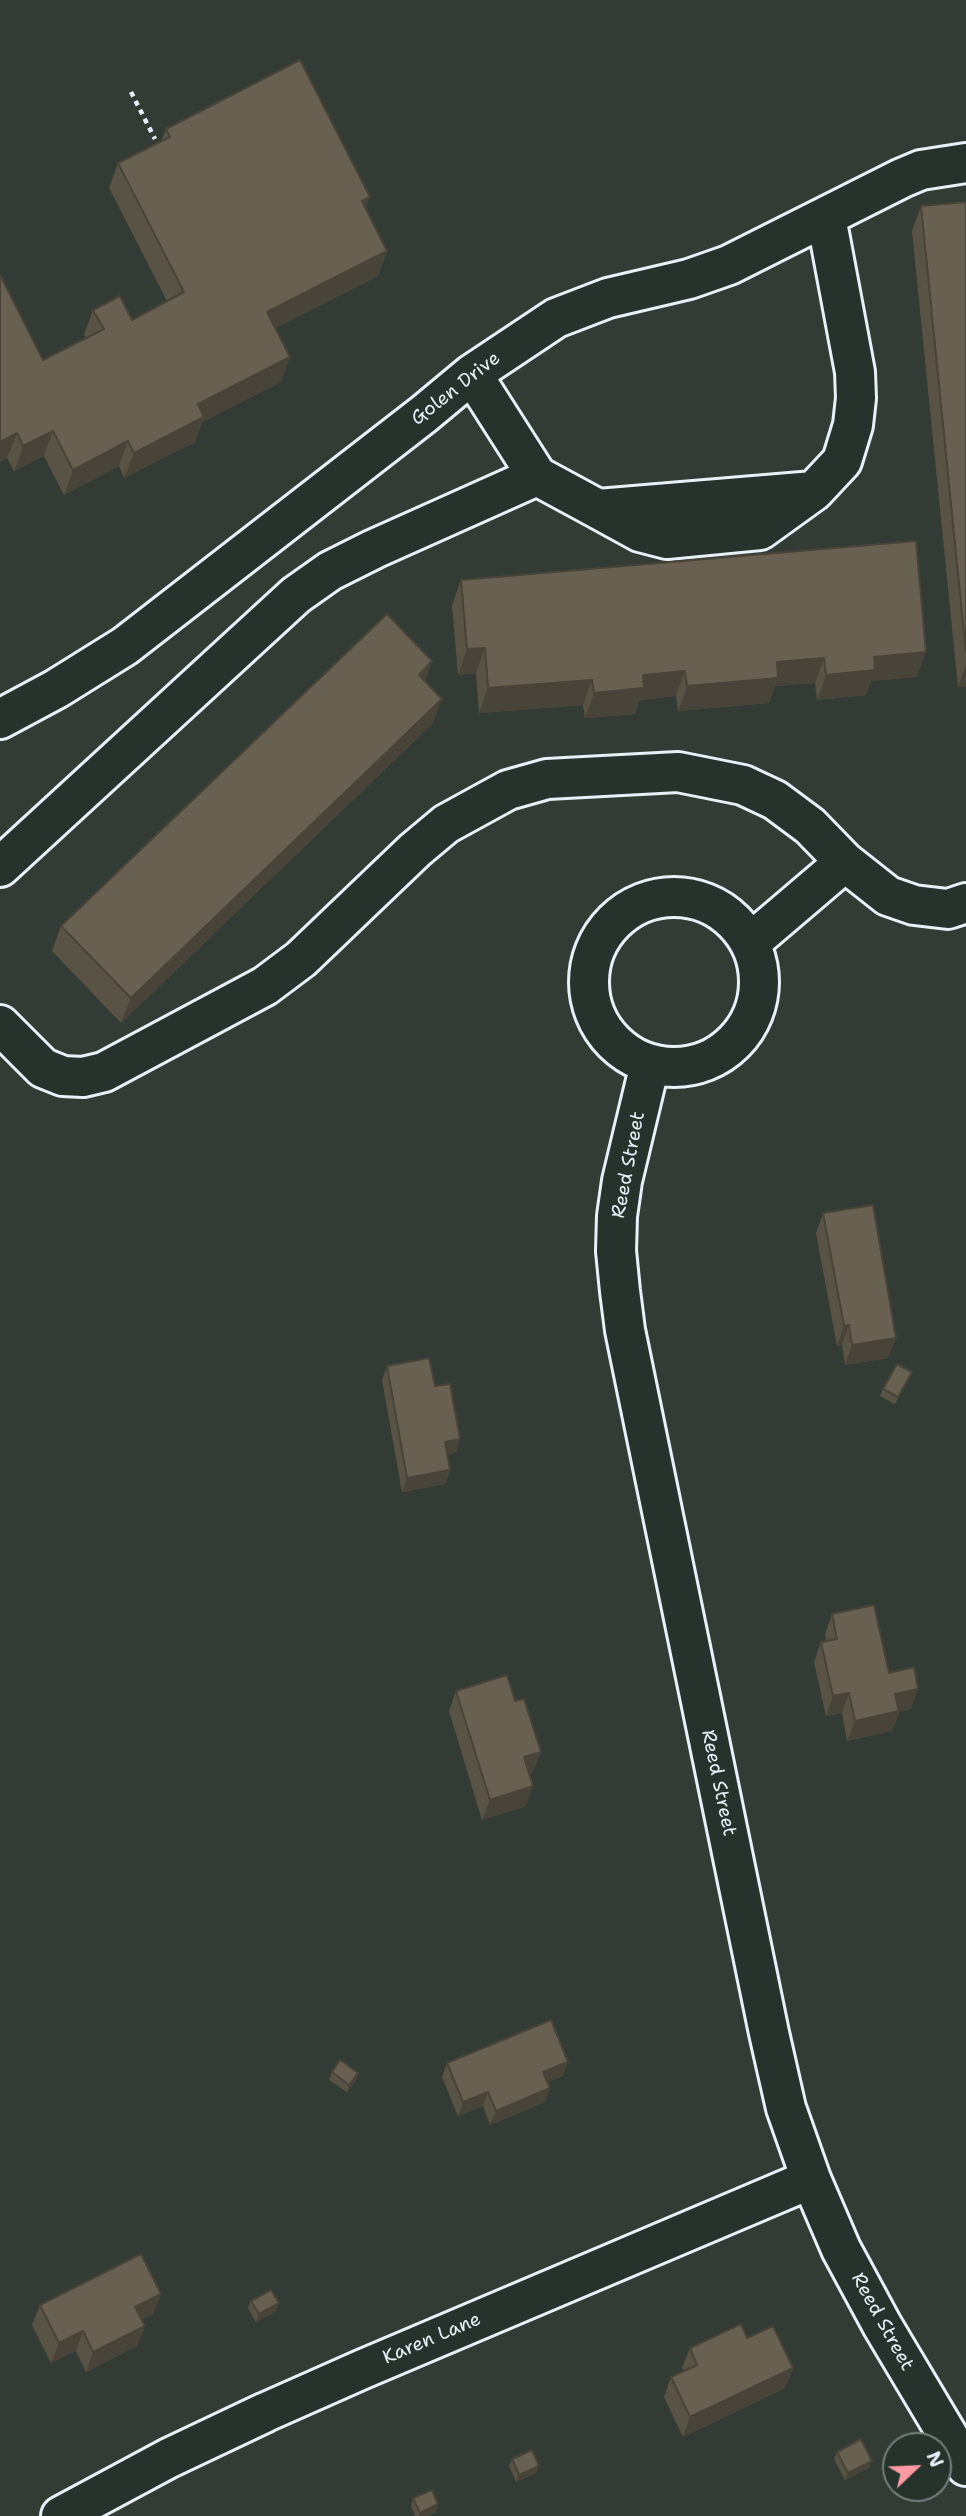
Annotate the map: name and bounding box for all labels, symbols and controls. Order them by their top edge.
street label: Golen Drive [407,347,505,431]
street label: Reed Street [607,1110,651,1220]
street label: Reed Street [696,1728,740,1838]
street label: Reed Street [846,2269,918,2375]
street label: Karen Lane [380,2308,484,2370]
north arrow [882,2432,952,2502]
text: N [921,2448,949,2471]

